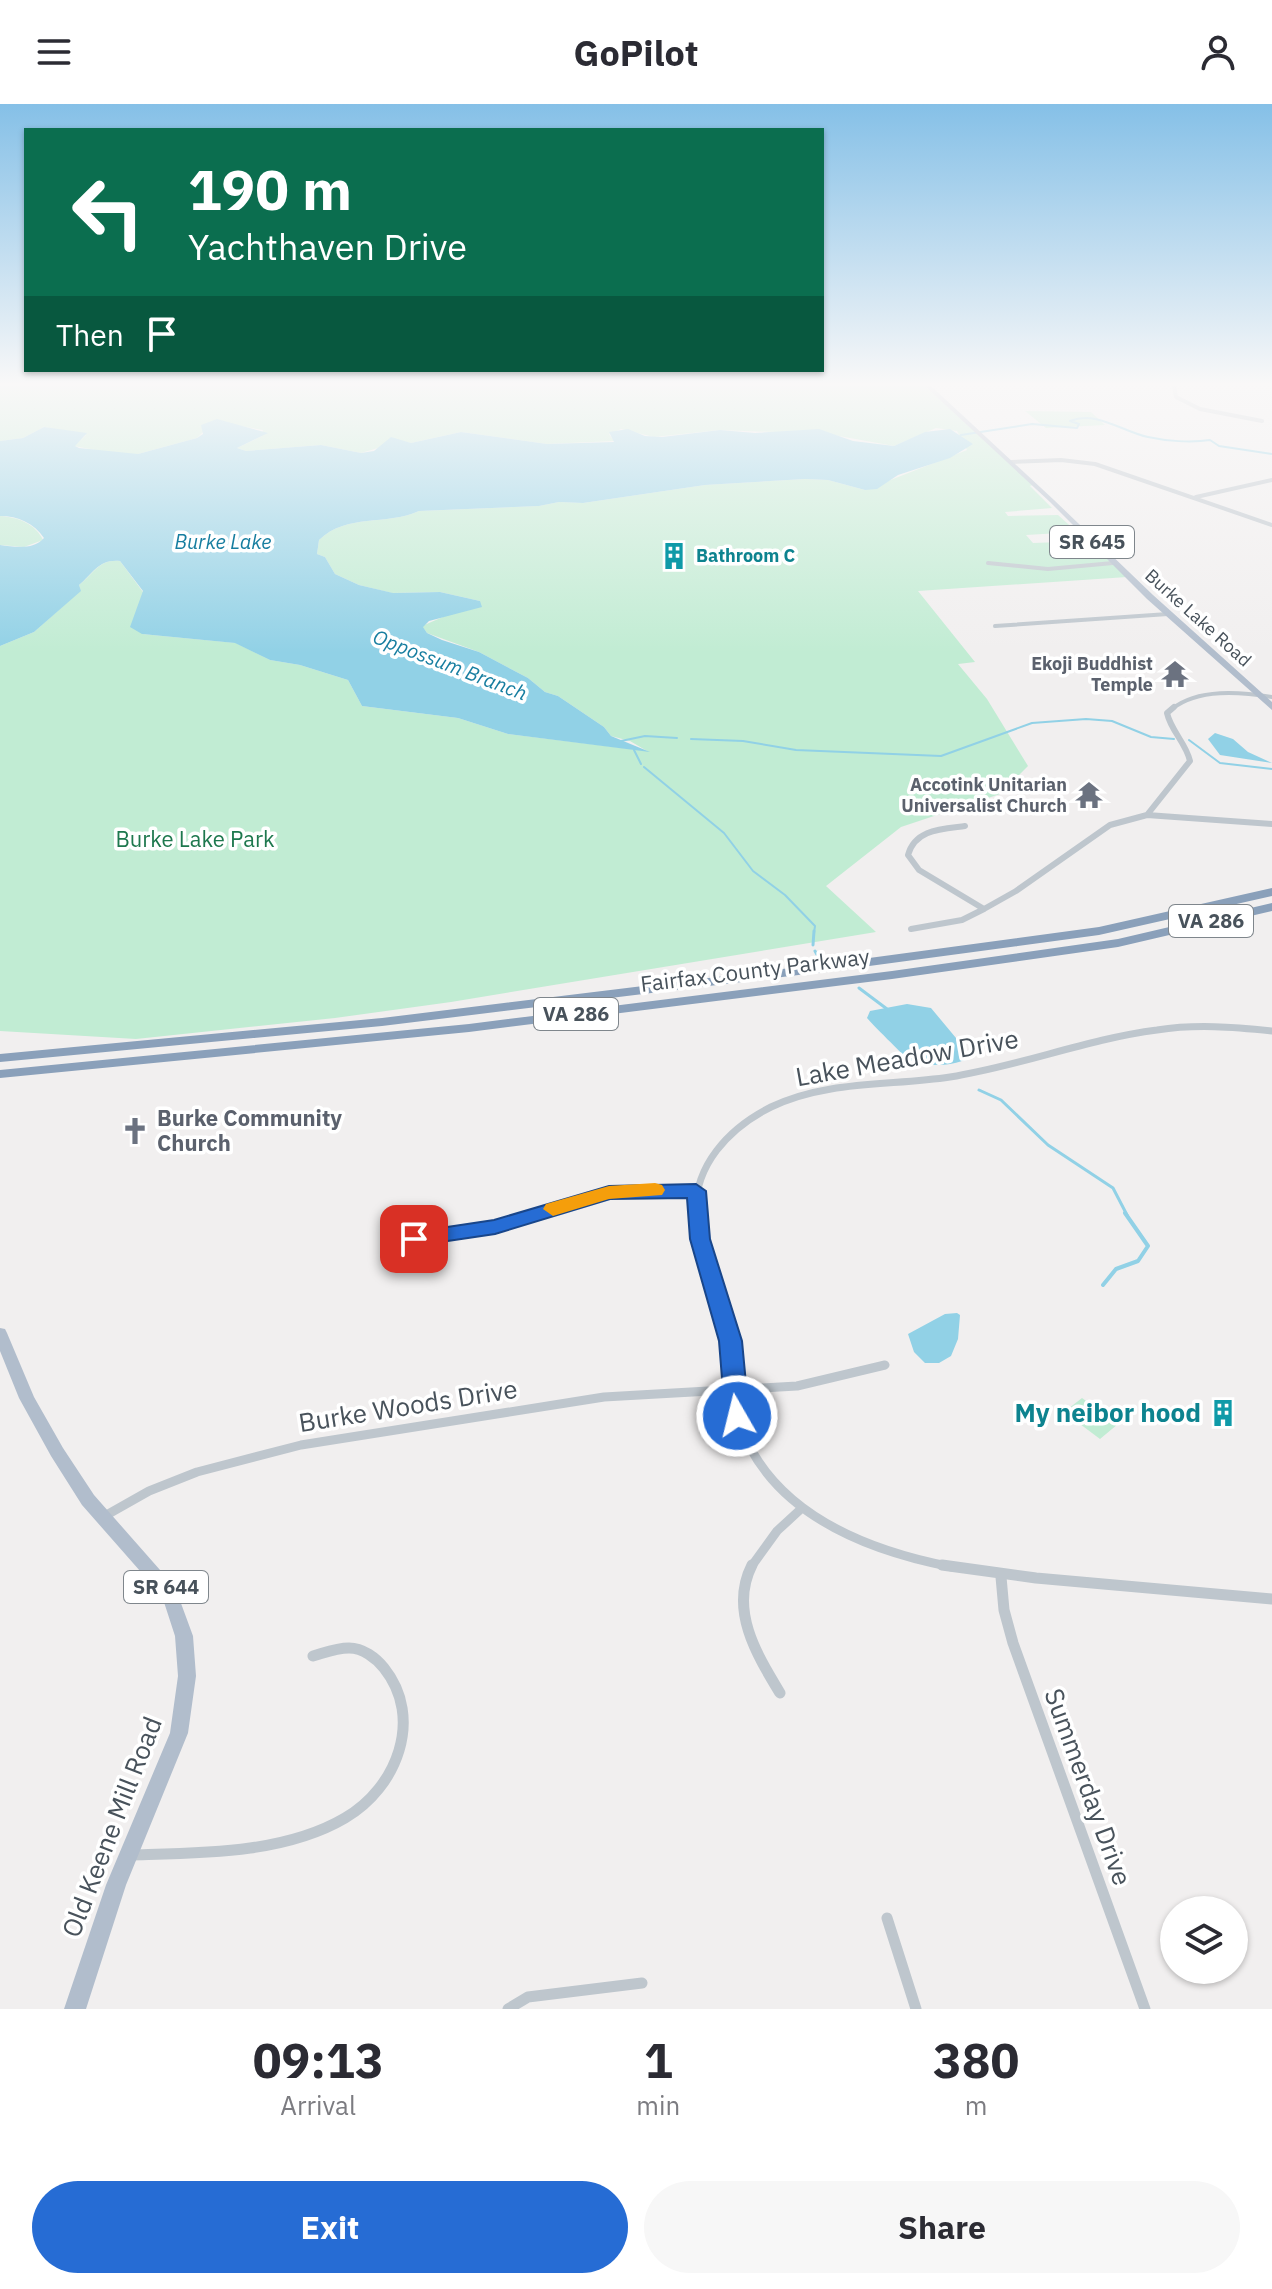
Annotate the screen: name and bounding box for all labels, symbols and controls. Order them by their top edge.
text: GoPilot [574,29,698,76]
icon: menu [32,30,76,74]
icon: person [1196,30,1240,74]
text: 190 m [188,153,352,225]
icon: left [56,160,160,264]
text: Yachthaven Drive [188,223,467,270]
icon: arrive [140,312,184,356]
text: Then [56,315,124,354]
road number: SR 645 [1050,526,1134,558]
water label: Burke Lake [174,528,272,555]
building icon: Bathroom C [659,541,689,571]
place label: Bathroom C [696,544,796,567]
street label: Burke Lake Road [1140,564,1256,671]
water label: Oppossum Branch [369,623,531,706]
place label: Ekoji Buddhist Temple [1031,652,1153,696]
temple icon: Ekoji Buddhist Temple [1160,659,1190,689]
place label: Accotink Unitarian Universalist Church [901,773,1067,817]
temple icon: Accotink Unitarian Universalist Church [1074,780,1104,810]
park label: Burke Lake Park [115,824,275,853]
road number: VA 286 [1169,905,1253,937]
street label: Fairfax County Parkway [639,941,871,998]
road number: VA 286 [534,998,618,1030]
street label: Lake Meadow Drive [793,1021,1021,1093]
place label: Burke Community Church [157,1103,342,1157]
church icon: Burke Community Church [120,1116,150,1146]
pin [380,1205,448,1273]
icon: arrive [392,1217,436,1261]
street label: Burke Woods Drive [296,1371,520,1439]
position arrow [695,1374,779,1458]
place label: My neibor hood [1014,1395,1201,1429]
building icon: My neibor hood [1208,1398,1238,1428]
road number: SR 644 [124,1571,208,1603]
street label: Summerday Drive [1038,1683,1140,1890]
street label: Old Keene Mill Road [53,1711,169,1942]
map controls [1160,1896,1248,1984]
button: layers [1160,1896,1248,1984]
text: 09:13 [253,2029,384,2091]
text: 1 [644,2029,673,2091]
text: 380 [933,2029,1019,2091]
text: Arrival [280,2088,356,2122]
text: min [636,2088,680,2122]
text: m [965,2088,987,2122]
button: Exit [32,2181,628,2273]
button: Share [644,2181,1240,2273]

